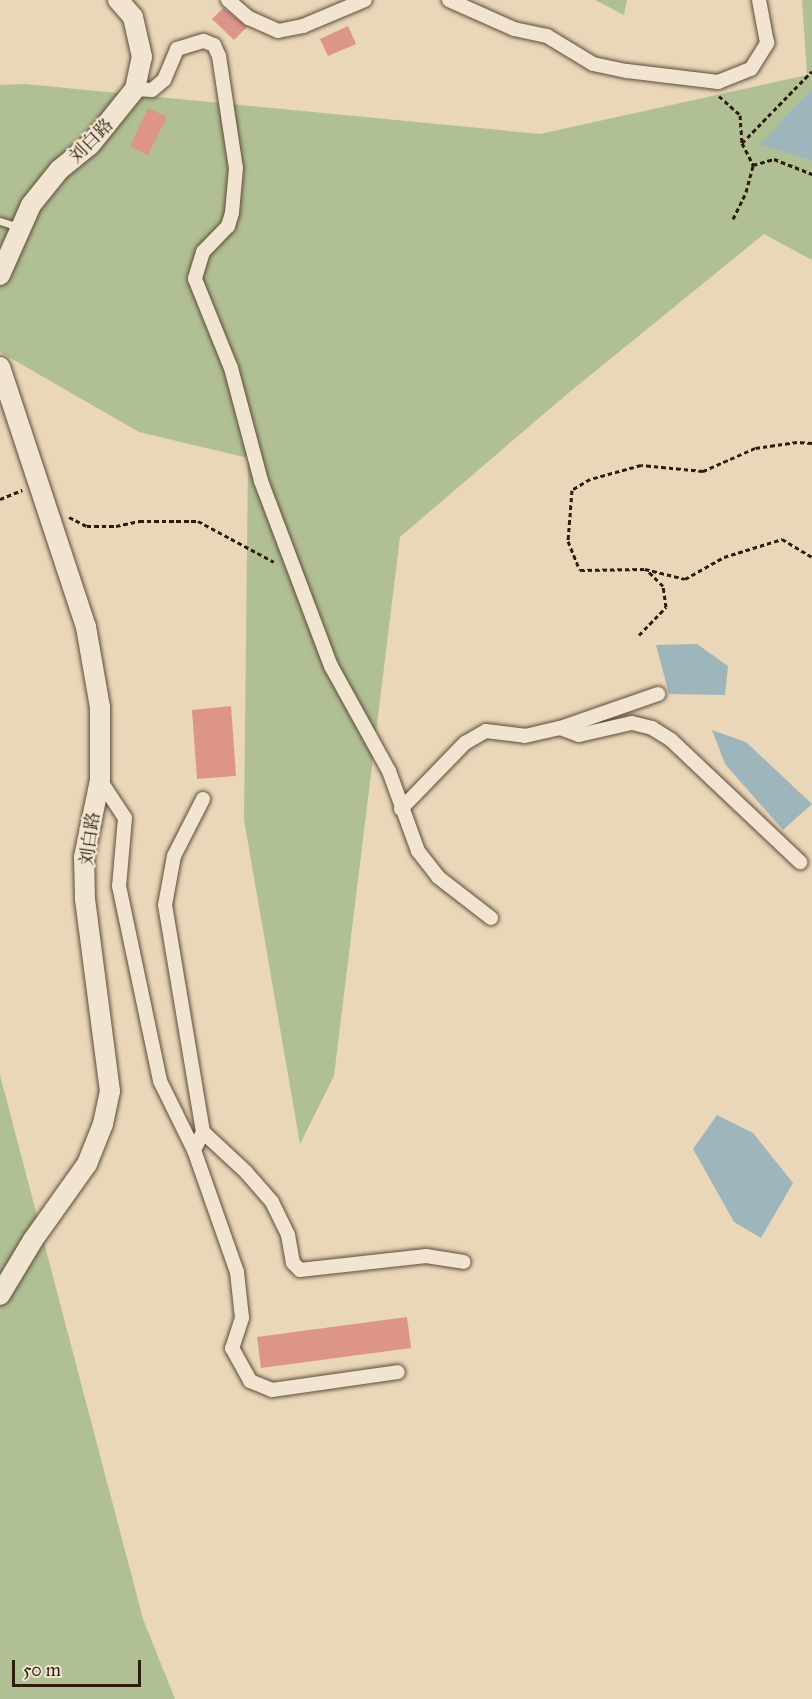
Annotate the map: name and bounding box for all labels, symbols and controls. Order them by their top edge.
street label: 刘白路 [64,114,118,168]
street label: 刘白路 [76,811,104,867]
scale bar [15,1648,144,1686]
text: 50 m [23,1659,61,1681]

